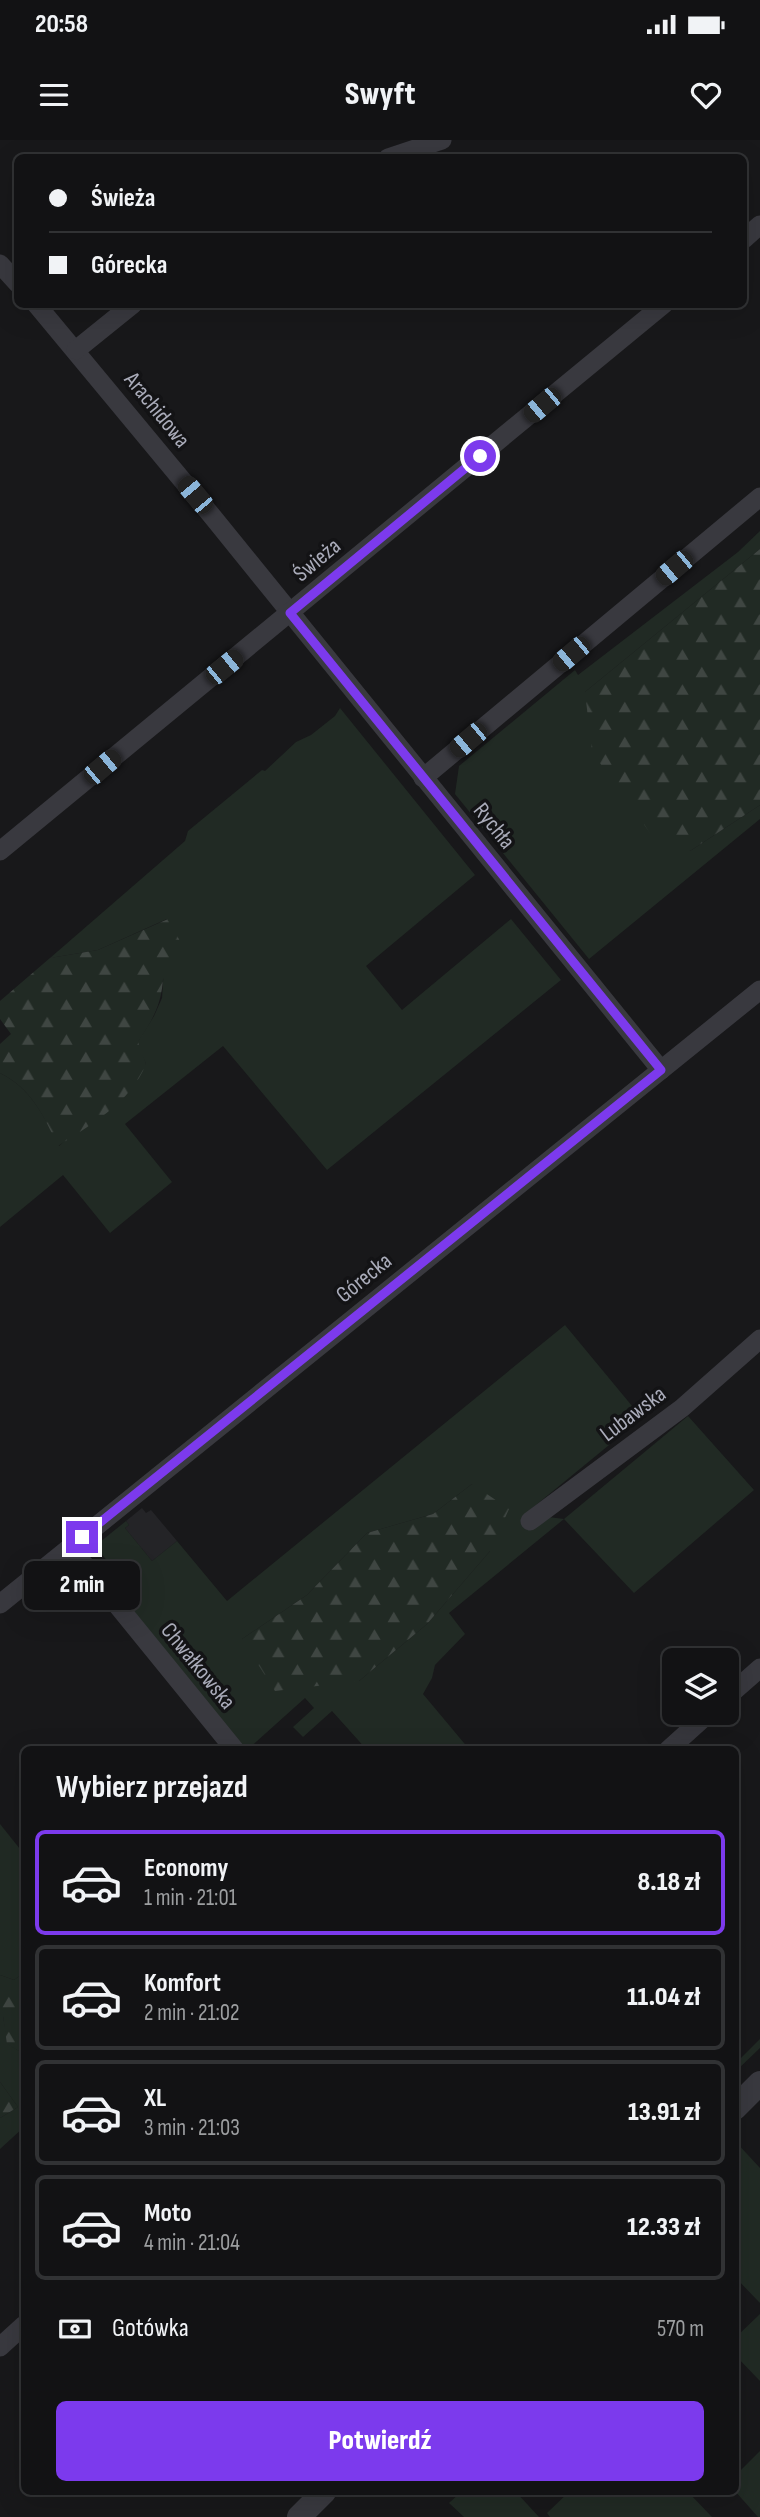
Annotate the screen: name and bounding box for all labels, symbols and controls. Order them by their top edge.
text: 20:58 [35,9,88,40]
text: Swyft [345,75,415,114]
icon: menu [35,76,73,114]
icon: heart [687,76,725,114]
text: Świeża [91,183,155,214]
text: Górecka [91,250,167,281]
street label: Arachidowa [117,366,196,453]
car [520,383,565,427]
route start [464,440,496,472]
car [174,472,217,518]
street label: Świeża [288,532,346,588]
car [652,546,697,590]
car [549,632,594,676]
car [202,646,247,688]
car [446,718,491,762]
car [80,745,125,789]
street label: Rychła [467,797,521,855]
street label: Górecka [331,1247,397,1309]
street label: Lubawska [595,1380,671,1448]
route end [66,1521,98,1553]
callout: 2 min [24,1562,140,1610]
text: 2 min [60,1571,104,1599]
street label: Chwałkowska [155,1617,241,1715]
map controls [662,1648,739,1725]
button: layers [662,1648,739,1725]
text: Wybierz przejazd [56,1768,248,1807]
icon: car [60,1851,123,1914]
text: Economy [144,1853,228,1884]
text: 8.18 zł [638,1867,700,1898]
text: 1 min · 21:01 [144,1884,237,1912]
icon: car [60,1966,123,2029]
text: Komfort [144,1968,221,1999]
text: 11.04 zł [627,1982,700,2013]
text: 2 min · 21:02 [144,1999,240,2027]
icon: car [60,2081,123,2144]
text: XL [144,2083,166,2114]
text: 13.91 zł [628,2097,700,2128]
text: 3 min · 21:03 [144,2114,240,2142]
icon: car [60,2196,123,2259]
text: Moto [144,2198,192,2229]
text: 12.33 zł [627,2212,700,2243]
text: 4 min · 21:04 [144,2229,240,2257]
icon: cash [56,2310,94,2348]
text: Gotówka [112,2313,189,2344]
text: 570 m [657,2315,704,2343]
button: Potwierdź [56,2401,704,2481]

